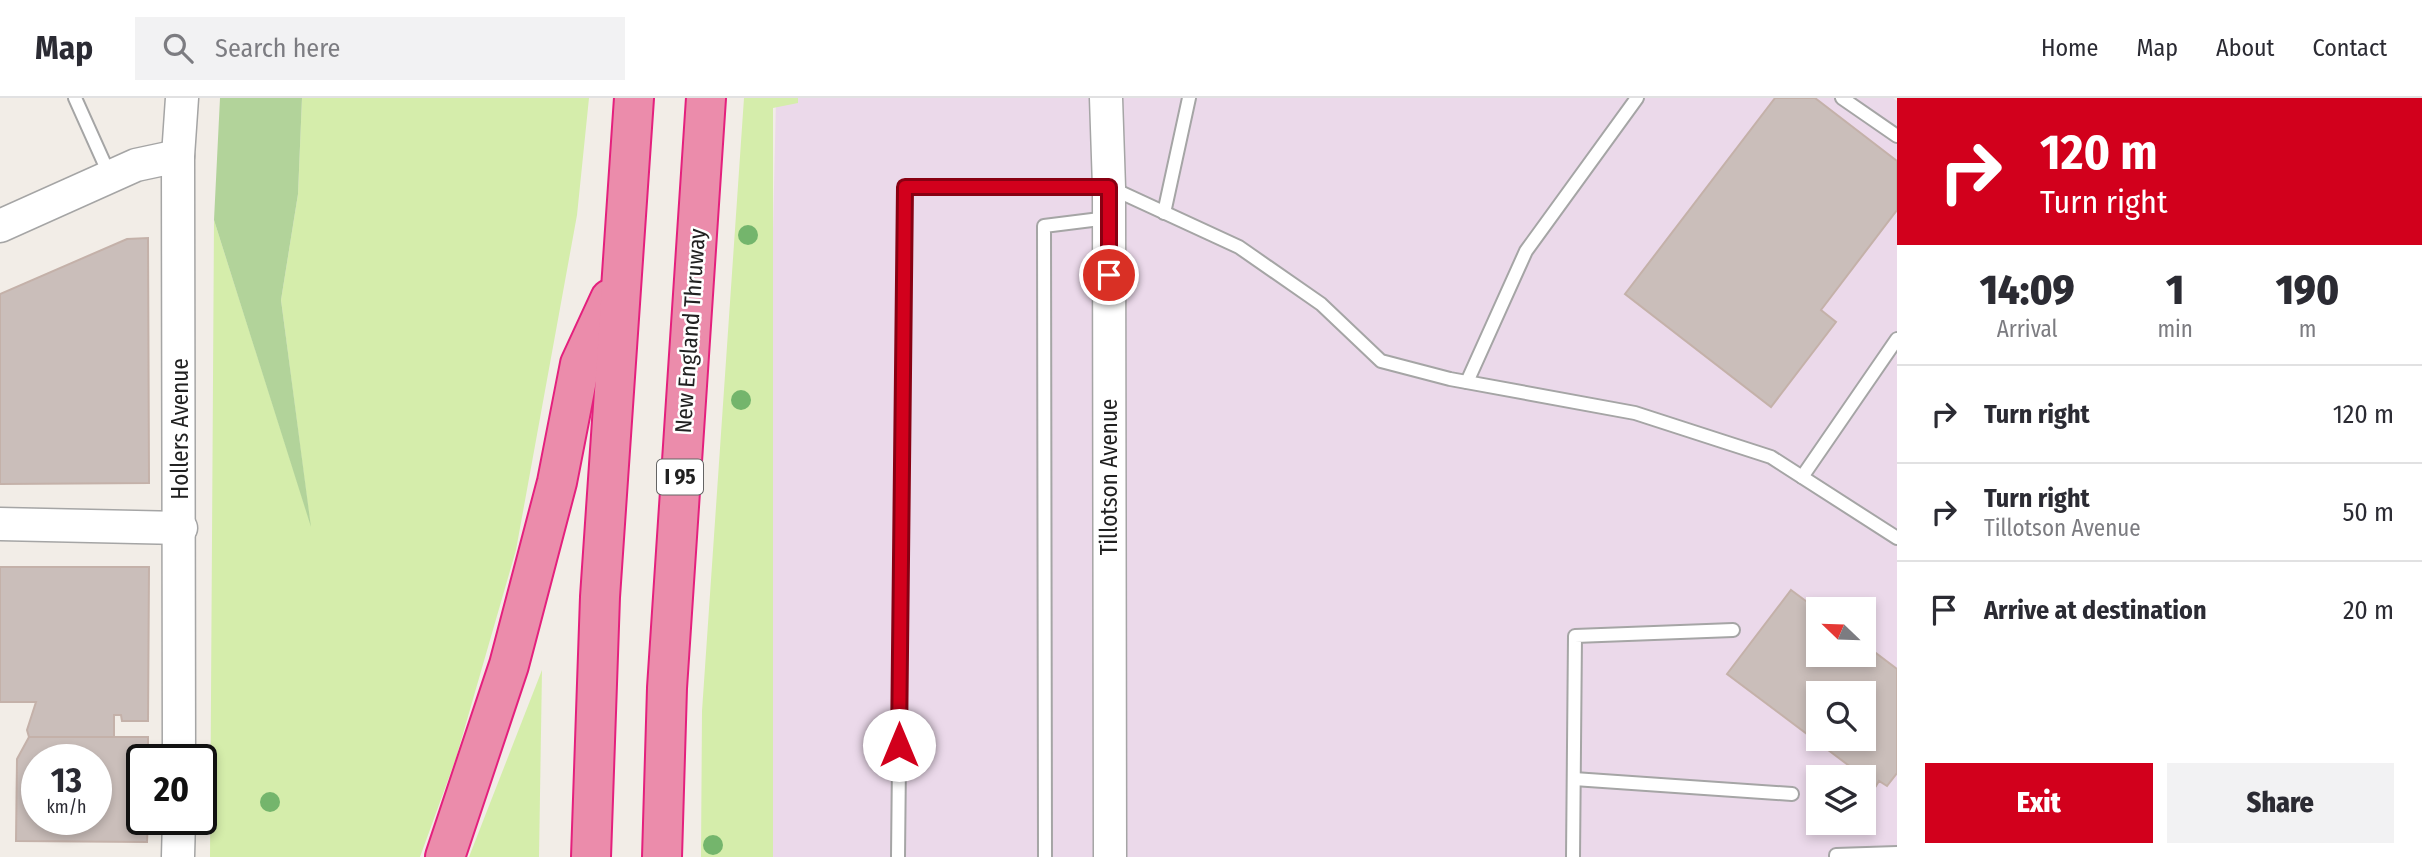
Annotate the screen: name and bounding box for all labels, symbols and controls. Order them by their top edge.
search box [135,17,625,80]
text: Map [35,28,93,68]
icon: search [159,29,197,67]
text: Search here [215,33,340,64]
text: Home [2041,34,2098,62]
text: Map [2136,34,2178,62]
text: About [2216,34,2274,62]
text: Contact [2312,34,2387,62]
text: 120 m [2040,123,2158,182]
icon: right [1925,126,2016,217]
text: Turn right [2040,183,2167,221]
street label: New England Thruway [669,227,711,434]
pin [1079,245,1139,305]
icon: arrive [1090,256,1128,294]
text: 14:09 [1980,265,2075,315]
text: 1 [2166,265,2184,315]
text: 190 [2276,265,2339,315]
text: Arrival [1997,315,2058,343]
text: min [2157,315,2193,343]
text: m [2299,315,2316,343]
street label: Hollers Avenue [166,358,194,500]
icon: right [1925,395,1963,433]
street label: Tillotson Avenue [1095,399,1123,555]
text: Turn right [1984,399,2090,430]
text: 120 m [2333,399,2394,430]
road number: I 95 [657,460,703,494]
text: Turn right [1984,483,2090,514]
icon: right [1925,493,1963,531]
text: 50 m [2342,497,2394,528]
text: Tillotson Avenue [1984,514,2141,542]
icon: arrive [1925,591,1963,629]
text: Arrive at destination [1984,595,2207,626]
text: 20 m [2343,595,2394,626]
north arrow [1806,597,1876,667]
map controls [1806,597,1876,835]
button: search [1806,681,1876,751]
position arrow [862,708,936,782]
speed limit sign: 20 [126,744,217,835]
text: 13 [51,759,82,801]
button: Exit [1925,763,2153,843]
button: Share [2167,763,2394,843]
button: layers [1806,765,1876,835]
text: km/h [46,796,87,818]

